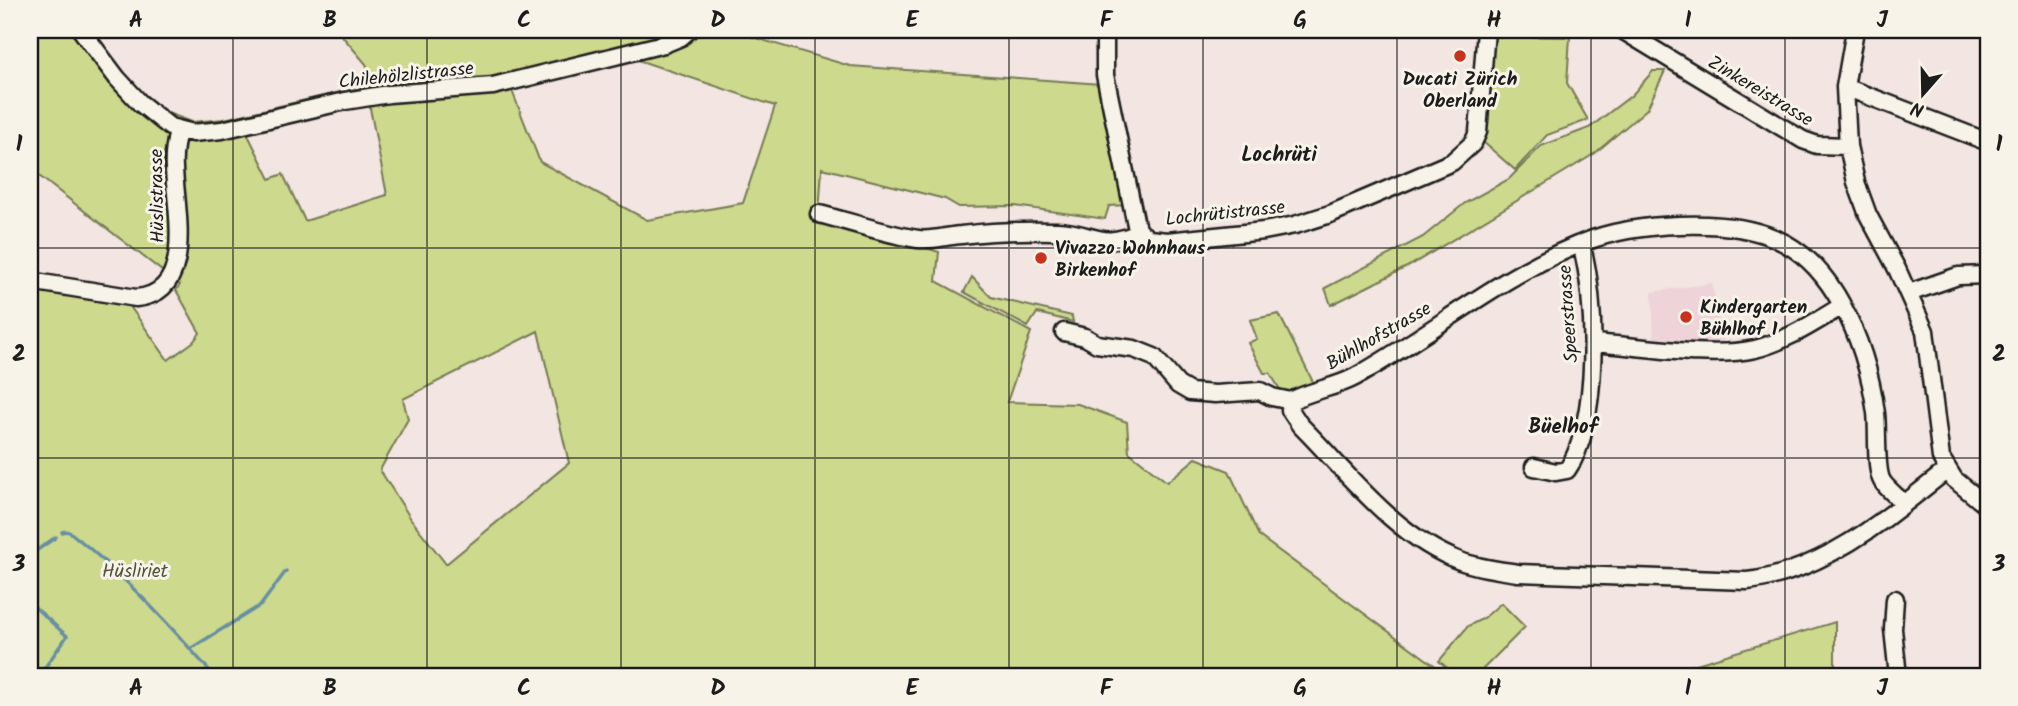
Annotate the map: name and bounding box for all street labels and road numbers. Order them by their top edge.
street label: Zinkereistrasse [1701,48,1819,135]
street label: Chilehölzlistrasse [337,54,476,98]
street label: Hüslistrasse [142,148,174,243]
street label: Lochrütistrasse [1164,193,1287,235]
street label: Speerstrasse [1551,264,1587,364]
street label: Bühlhofstrasse [1321,294,1438,379]

